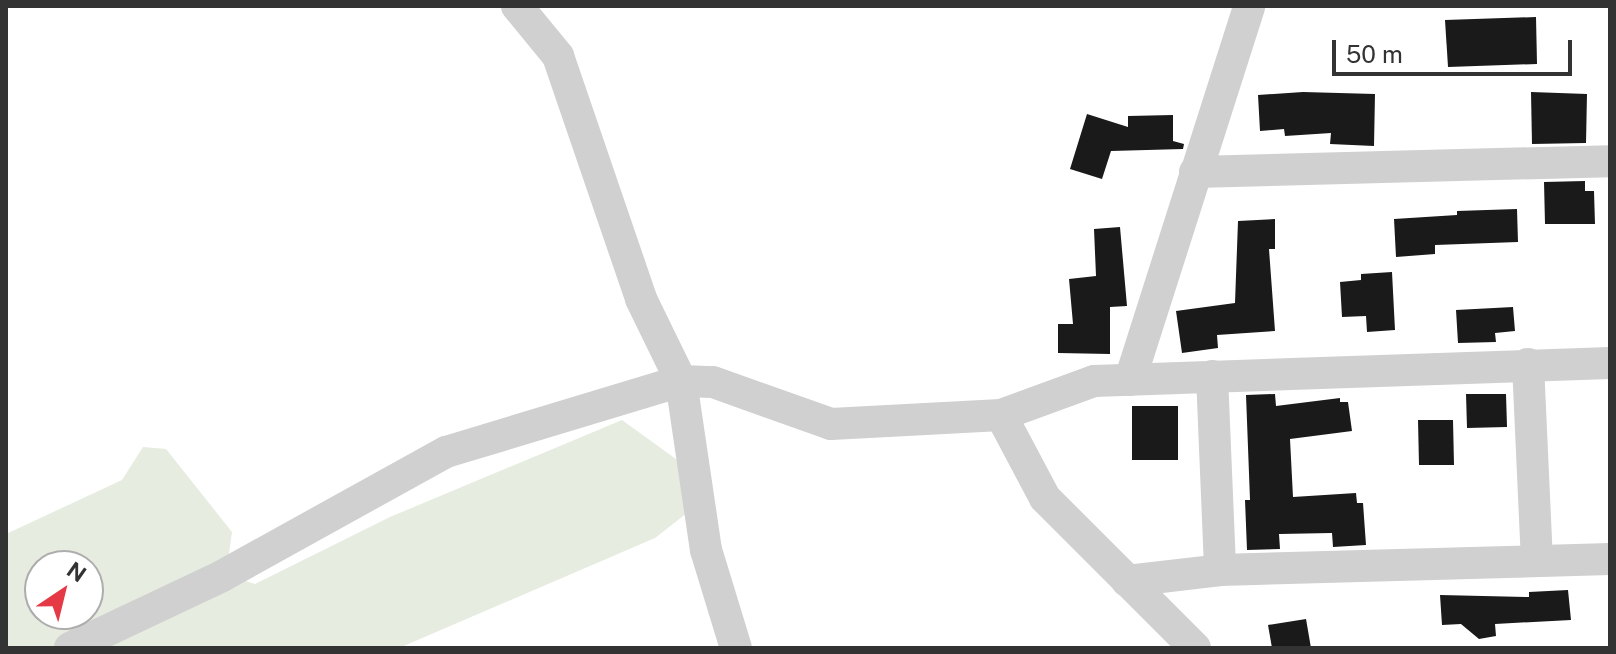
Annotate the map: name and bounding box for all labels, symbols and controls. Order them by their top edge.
scale bar [1336,24,1576,74]
text: 50 m [1346,40,1403,68]
north arrow [24,550,104,630]
text: N [62,556,91,588]

